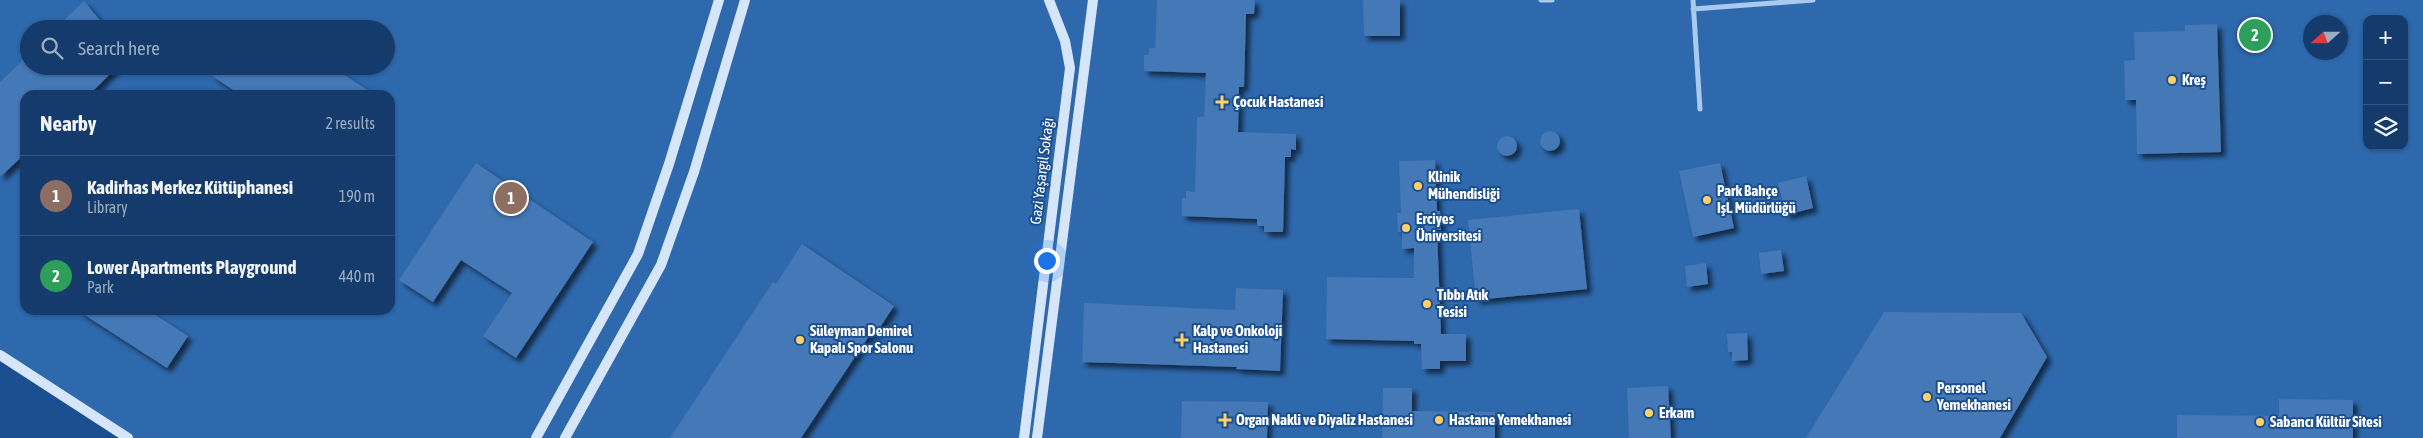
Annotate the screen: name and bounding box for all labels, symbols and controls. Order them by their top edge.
north arrow [2303,15,2348,60]
map controls [2363,15,2408,150]
button: + [2363,15,2408,60]
pin: 2 [2239,16,2271,54]
search box [20,20,395,75]
icon: search [38,34,66,62]
text: Search here [78,37,160,59]
button: − [2363,60,2408,105]
place label: Kreş [2182,71,2207,88]
marker: Kreş [2166,74,2178,86]
place label: Çocuk Hastanesi [1233,93,1323,110]
marker: Çocuk Hastanesi [1215,95,1229,109]
button: layers [2363,105,2408,150]
text: Nearby [40,111,96,135]
text: 2 results [325,114,375,132]
street label: Gazi Yaşargil Sokağı [1027,117,1056,225]
place label: Klinik Mühendisliği [1428,168,1500,202]
text: Kadirhas Merkez Kütüphanesi [87,176,293,198]
pin: 1 [495,179,527,217]
marker: Klinik Mühendisliği [1412,180,1424,192]
place label: Park Bahçe Işl. Müdürlüğü [1717,182,1796,216]
text: 1 [52,187,60,205]
text: 190 m [339,187,375,205]
marker: Park Bahçe Işl. Müdürlüğü [1701,194,1713,206]
text: Library [87,198,128,216]
place label: Erciyes Üniversitesi [1416,210,1481,244]
marker: Erciyes Üniversitesi [1400,222,1412,234]
your location [1034,248,1060,274]
text: Lower Apartments Playground [87,256,297,278]
text: 2 [52,267,60,285]
text: 440 m [339,267,375,285]
text: Park [87,278,114,296]
place label: Tıbbı Atık Tesisi [1437,286,1489,320]
marker: Tıbbı Atık Tesisi [1421,298,1433,310]
place label: Süleyman Demirel Kapalı Spor Salonu [810,322,913,356]
place label: Kalp ve Onkoloji Hastanesi [1193,322,1282,356]
marker: Kalp ve Onkoloji Hastanesi [1175,333,1189,347]
marker: Süleyman Demirel Kapalı Spor Salonu [794,334,806,346]
place label: Personel Yemekhanesi [1936,379,2011,413]
marker: Personel Yemekhanesi [1921,391,1933,403]
place label: Erkam [1659,404,1694,421]
marker: Erkam [1643,407,1655,419]
place label: Organ Nakli ve Diyaliz Hastanesi [1236,411,1413,428]
place label: Hastane Yemekhanesi [1449,411,1571,428]
marker: Organ Nakli ve Diyaliz Hastanesi [1218,413,1232,427]
place label: Sabancı Kültür Sitesi [2270,413,2382,430]
marker: Hastane Yemekhanesi [1433,414,1445,426]
marker: Sabancı Kültür Sitesi [2254,416,2266,428]

